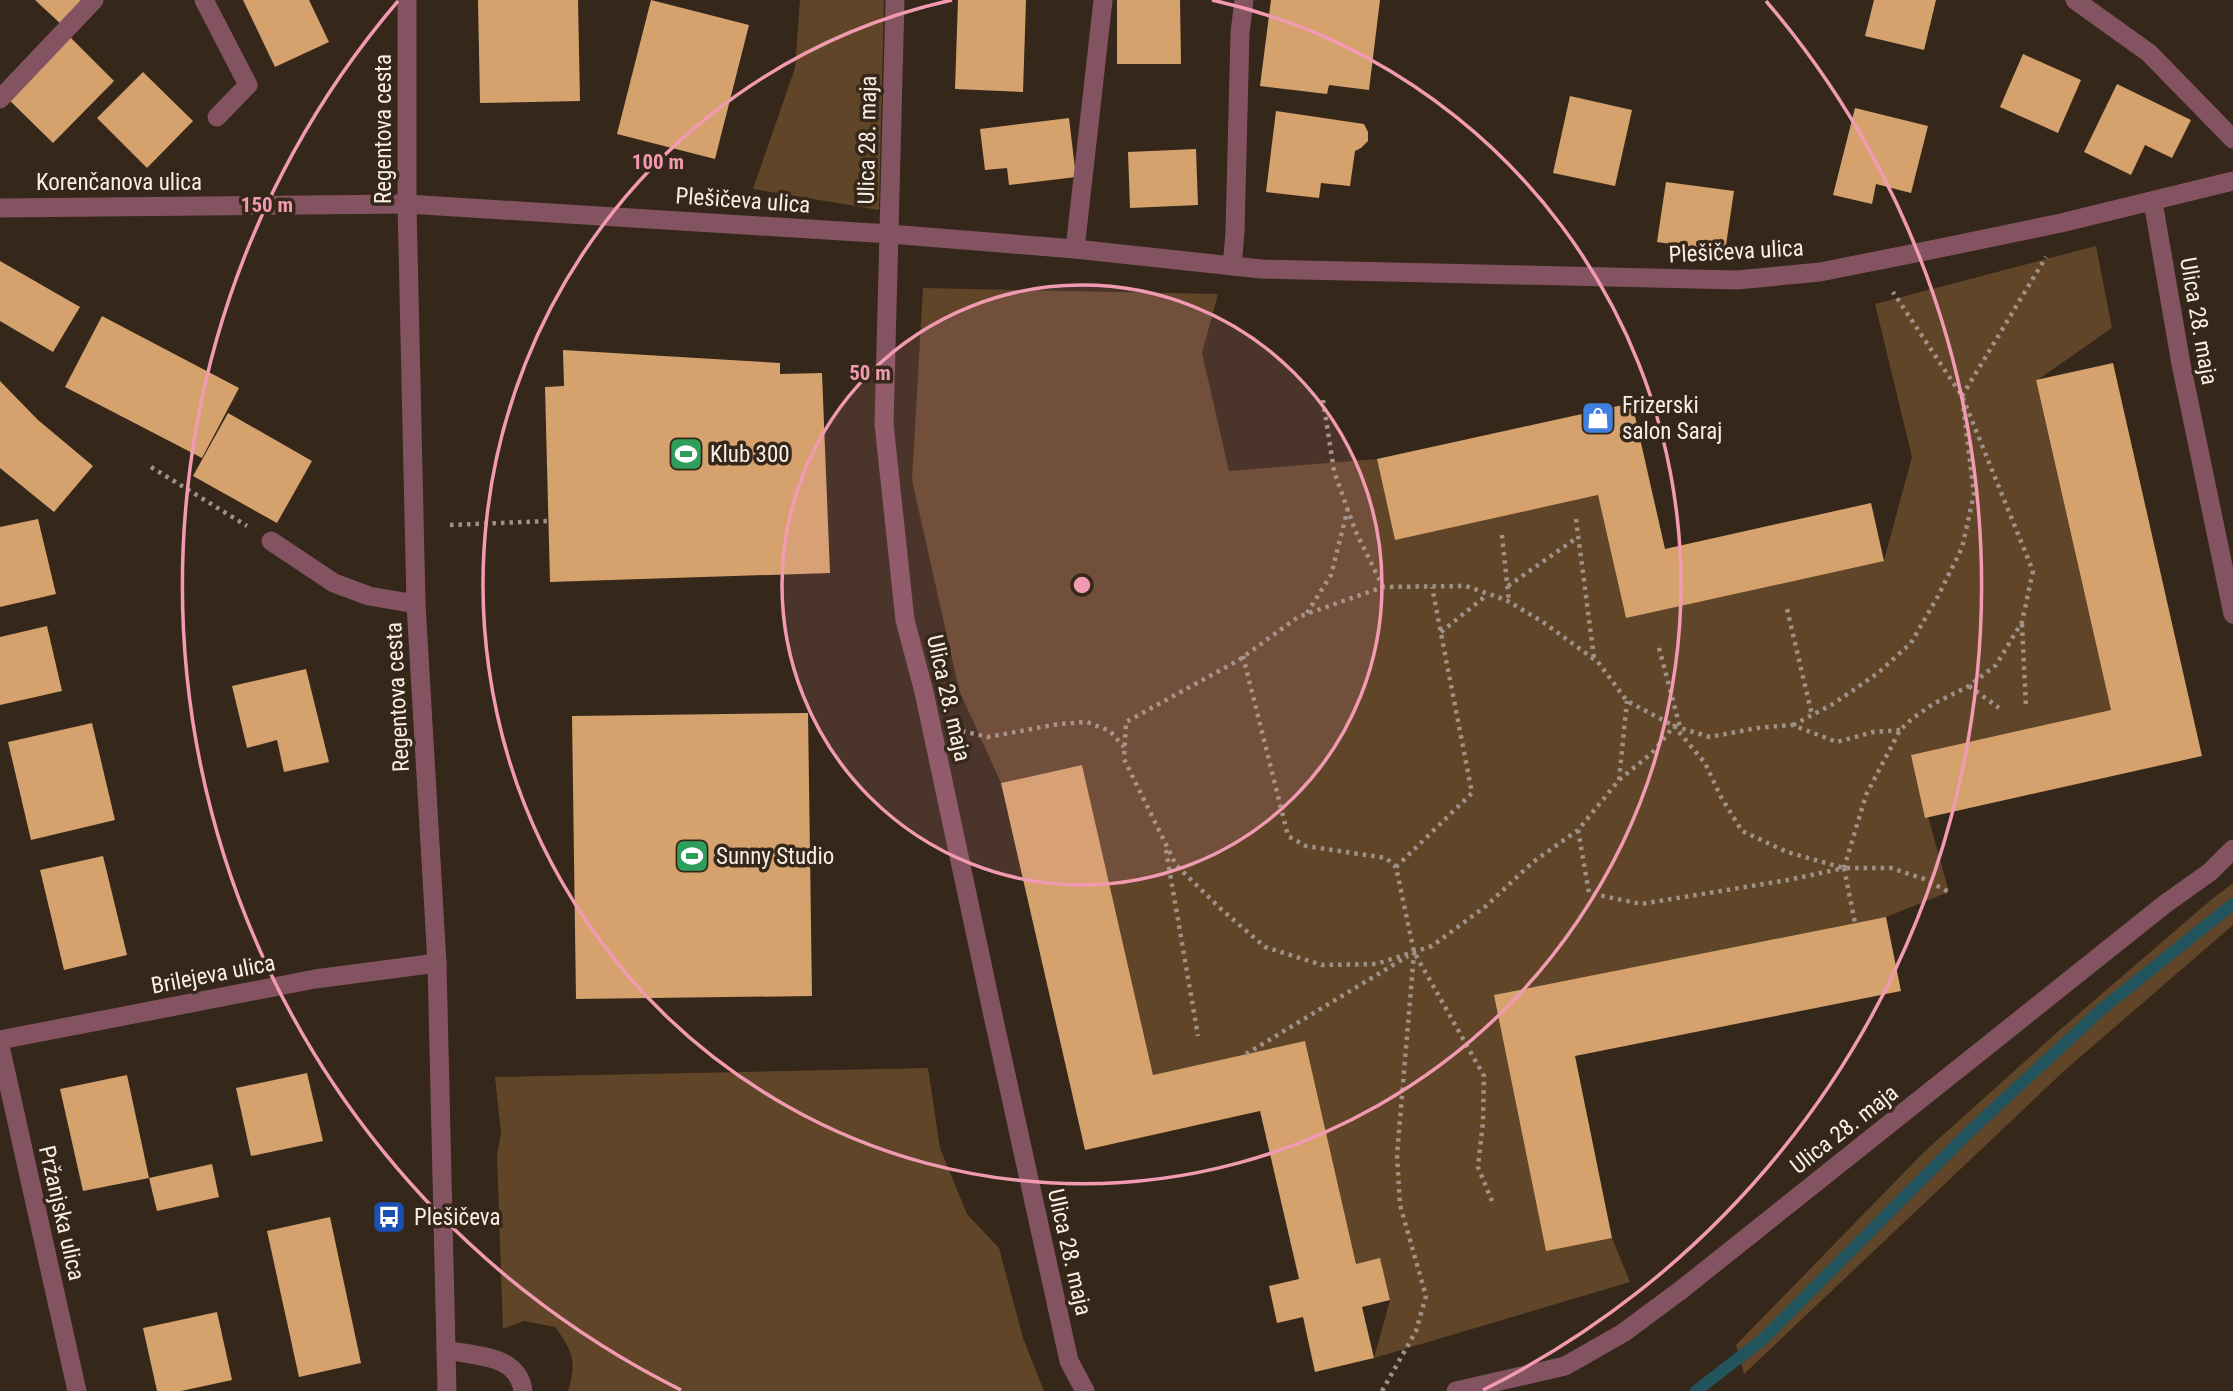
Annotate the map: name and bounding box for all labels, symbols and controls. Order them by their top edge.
street label: Regentova cesta [370,54,397,204]
street label: Ulica 28. maja [853,75,882,205]
text: 100 m [632,150,684,174]
street label: Korenčanova ulica [36,169,202,196]
street label: Plešičeva ulica [675,182,811,219]
text: 150 m [241,193,293,217]
street label: Plešičeva ulica [1668,234,1804,269]
street label: Ulica 28. maja [2174,255,2223,387]
text: 50 m [849,361,891,385]
place label: Frizerski salon Saraj [1622,392,1722,445]
shop icon: Frizerski salon Saraj [1579,399,1617,437]
sports icon: Klub 300 [667,435,705,473]
place label: Klub 300 [710,441,790,468]
centre of rings [1070,573,1094,597]
street label: Regentova cesta [380,621,415,773]
street label: Ulica 28. maja [921,632,976,764]
sports icon: Sunny Studio [673,837,711,875]
place label: Sunny Studio [716,843,834,870]
street label: Brilejeva ulica [149,949,278,1000]
street label: Ulica 28. maja [1785,1079,1903,1180]
street label: Pržanjska ulica [33,1143,90,1283]
street label: Ulica 28. maja [1042,1186,1097,1318]
bus stop icon: Plešičeva [370,1198,408,1236]
place label: Plešičeva [414,1204,501,1231]

